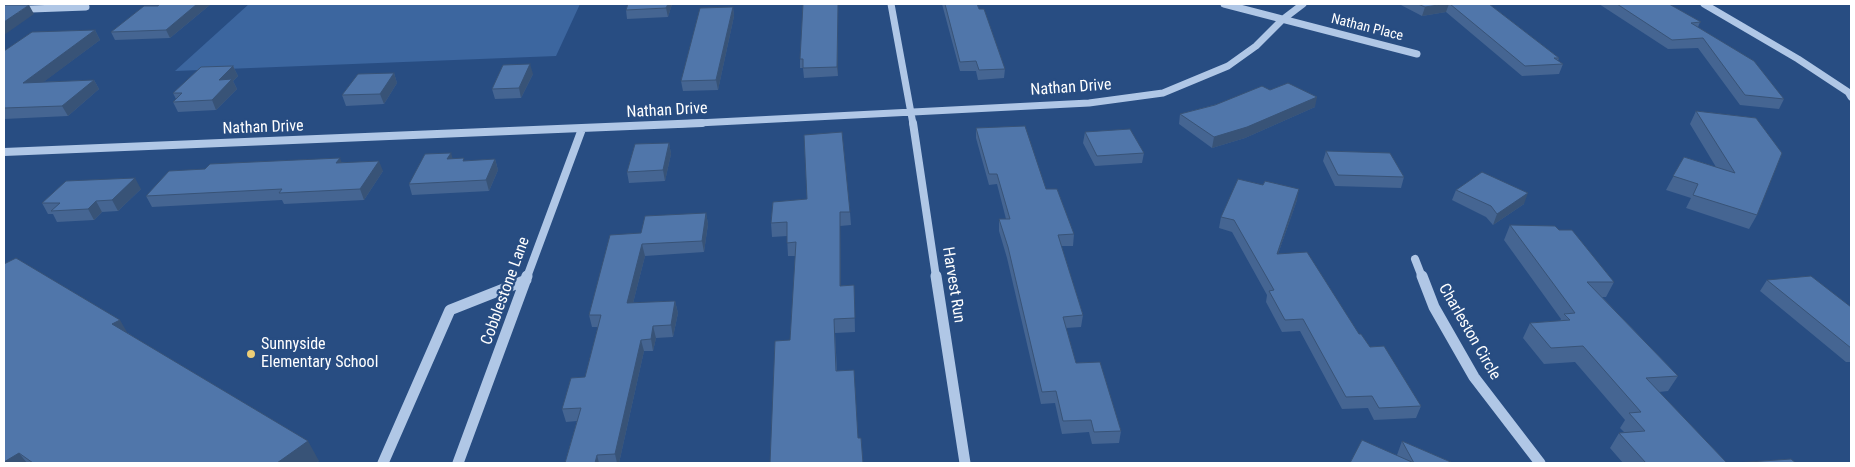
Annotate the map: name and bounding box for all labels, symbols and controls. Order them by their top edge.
street label: Nathan Place [1329,11,1405,45]
street label: Nathan Drive [1030,76,1112,100]
street label: Nathan Drive [626,99,708,123]
street label: Nathan Drive [222,117,304,139]
street label: Cobblestone Lane [478,234,534,348]
street label: Harvest Run [938,246,968,324]
street label: Charleston Circle [1434,280,1504,384]
place label: Sunnyside Elementary School [261,335,378,373]
marker: Sunnyside Elementary School [245,348,257,360]

